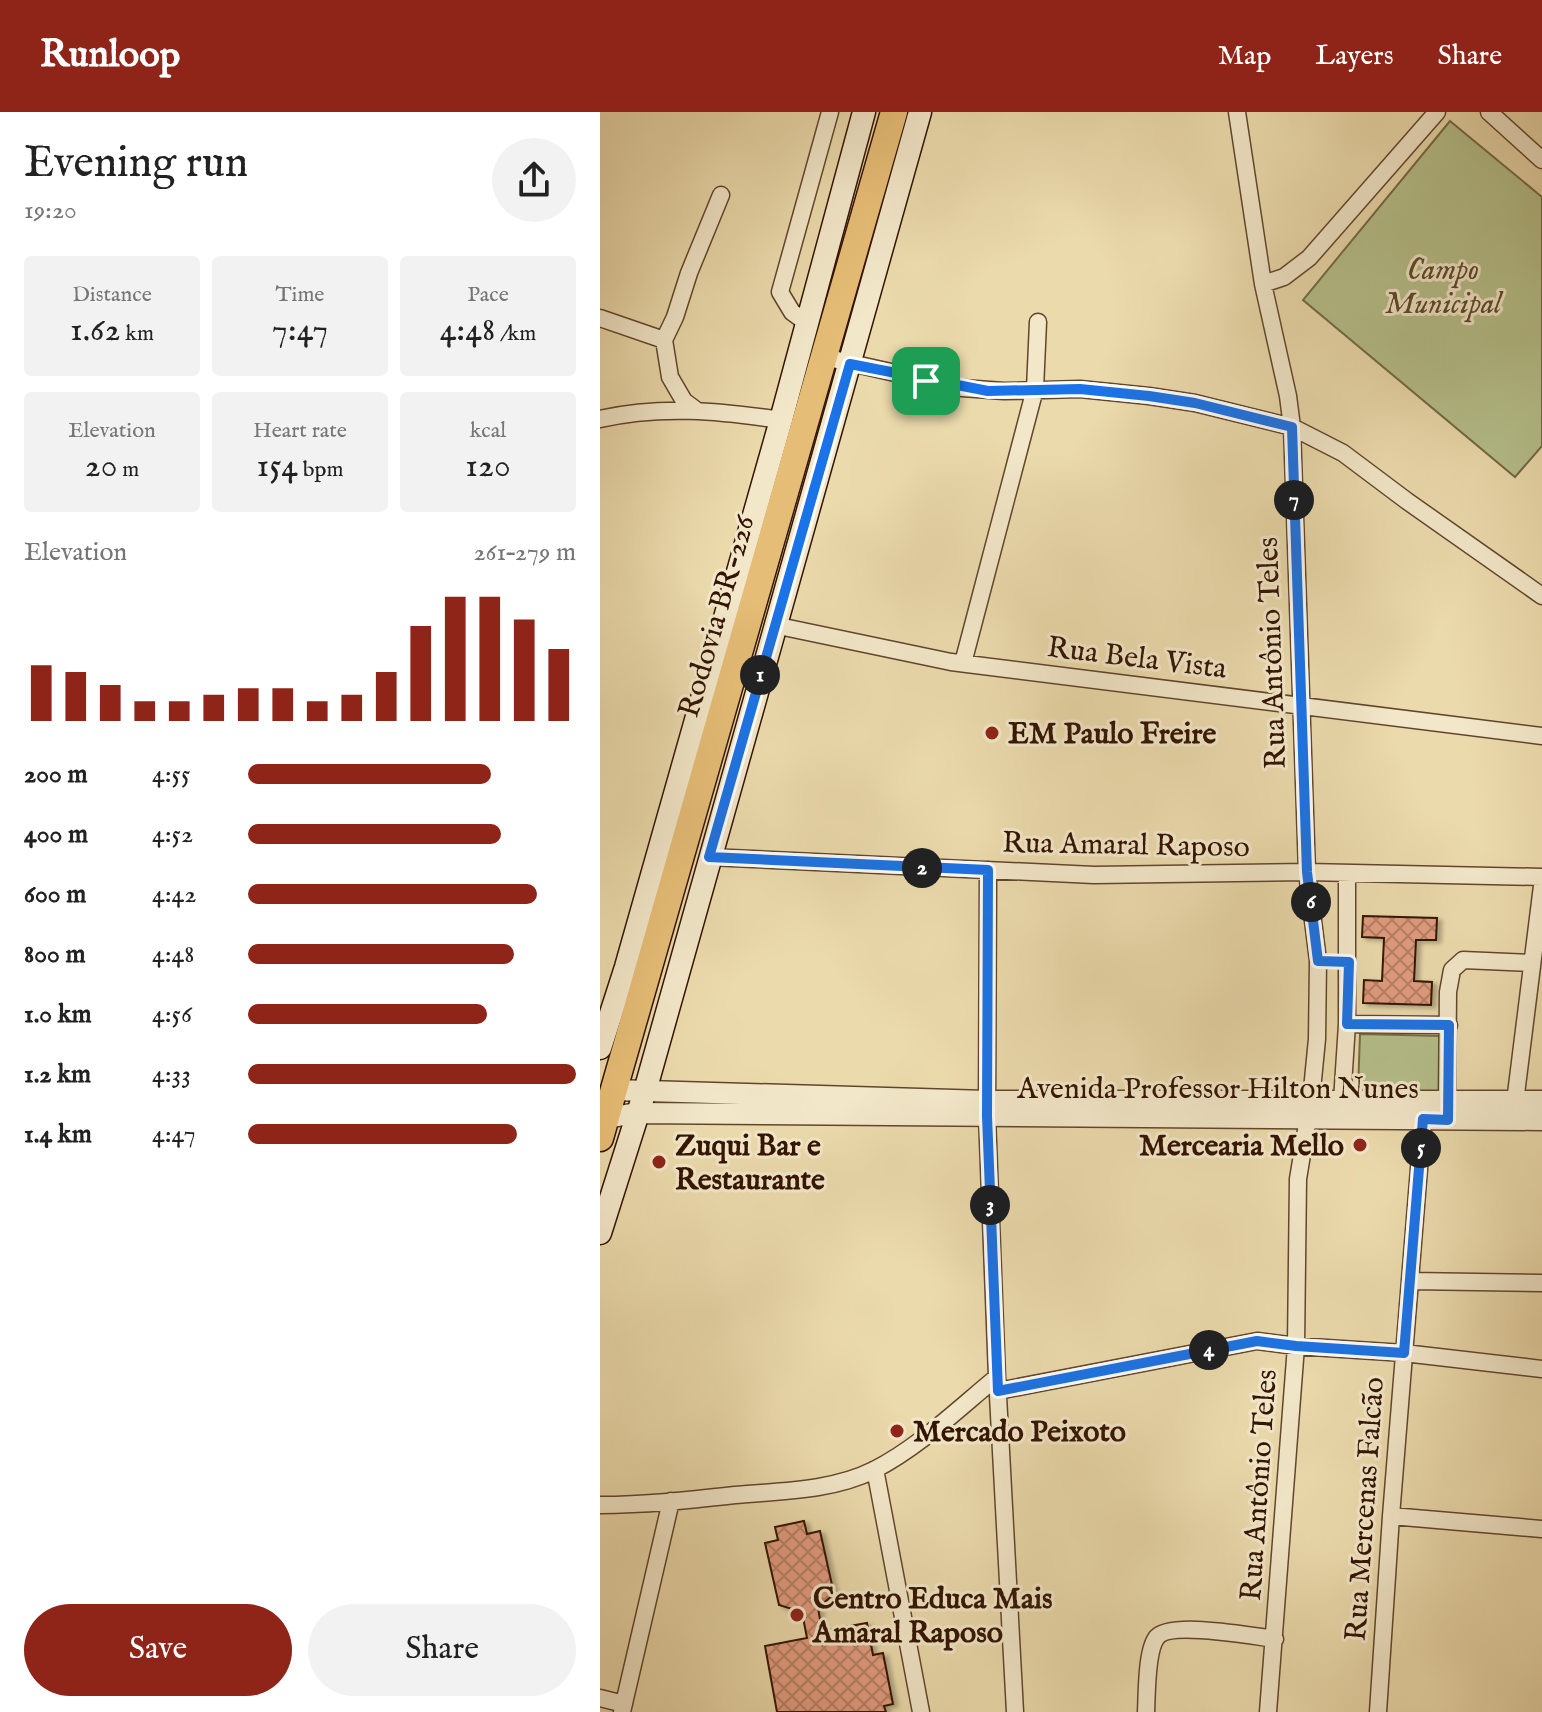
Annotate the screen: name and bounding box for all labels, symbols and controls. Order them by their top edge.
text: Runloop [40,32,180,80]
text: Map [1218,39,1271,74]
text: Layers [1315,39,1394,74]
text: Share [1438,39,1502,74]
text: Evening run [24,136,248,192]
button: share [492,138,576,222]
text: 19:20 [24,194,77,227]
park label: Campo Municipal [1385,252,1504,324]
text: Distance [72,281,152,309]
text: Time [276,281,324,309]
text: Pace [467,281,509,309]
text: 1.62 [70,309,120,352]
text: 7:47 [272,309,328,352]
text: 4:48 [440,309,495,352]
text: km [120,320,154,348]
text: /km [495,320,536,348]
pin [892,347,960,415]
icon: arrive [904,359,948,403]
text: Elevation [68,417,156,445]
text: Heart rate [253,417,347,445]
text: kcal [470,417,506,445]
text: 20 [85,445,117,488]
text: 154 [257,445,298,488]
text: 120 [465,445,511,488]
text: m [117,456,139,484]
text: bpm [298,456,343,484]
pin: 7 [1274,480,1314,520]
text: 7 [1289,486,1299,514]
street label: Rodovia BR-226 [671,510,765,722]
text: Elevation [24,536,127,569]
text: 261–279 m [473,536,576,569]
street label: Rua Antônio Teles [1250,536,1296,770]
street label: Rua Bela Vista [1045,629,1229,689]
pin: 1 [740,655,780,695]
text: 1 [756,661,764,689]
place label: EM Paulo Freire [1008,716,1216,754]
marker: EM Paulo Freire [983,724,1001,742]
text: 200 m [24,758,88,791]
text: 4:55 [152,758,190,791]
text: 400 m [24,818,88,851]
text: 4:52 [152,818,193,851]
street label: Rua Amaral Raposo [1002,825,1250,867]
pin: 2 [902,848,942,888]
text: 2 [917,854,927,882]
text: 600 m [24,878,86,911]
text: 4:42 [152,878,197,911]
pin: 6 [1291,882,1331,922]
text: 6 [1306,888,1316,916]
text: 800 m [24,938,86,971]
text: 4:48 [152,938,195,971]
text: 1.0 km [24,998,92,1031]
text: 4:56 [152,998,192,1031]
text: 1.2 km [24,1058,91,1091]
text: 4:33 [152,1058,191,1091]
street label: Avenida Professor Hilton Nunes [1016,1071,1419,1109]
text: 1.4 km [24,1118,92,1151]
text: 4:47 [152,1118,196,1151]
place label: Zuqui Bar e Restaurante [675,1128,825,1200]
place label: Mercearia Mello [1139,1128,1344,1166]
pin: 5 [1401,1128,1441,1168]
text: 5 [1417,1134,1425,1162]
marker: Mercearia Mello [1351,1136,1369,1154]
marker: Zuqui Bar e Restaurante [650,1153,668,1171]
pin: 3 [970,1185,1010,1225]
text: 3 [986,1191,994,1219]
pin: 4 [1189,1330,1229,1370]
text: 4 [1204,1336,1214,1364]
street label: Rua Antônio Teles [1233,1368,1287,1602]
street label: Rua Mercenas Falcão [1338,1376,1394,1643]
place label: Mercado Peixoto [913,1414,1126,1452]
marker: Mercado Peixoto [888,1422,906,1440]
place label: Centro Educa Mais Amaral Raposo [812,1581,1053,1653]
button: Save [24,1604,292,1696]
button: Share [308,1604,576,1696]
marker: Centro Educa Mais Amaral Raposo [788,1606,806,1624]

